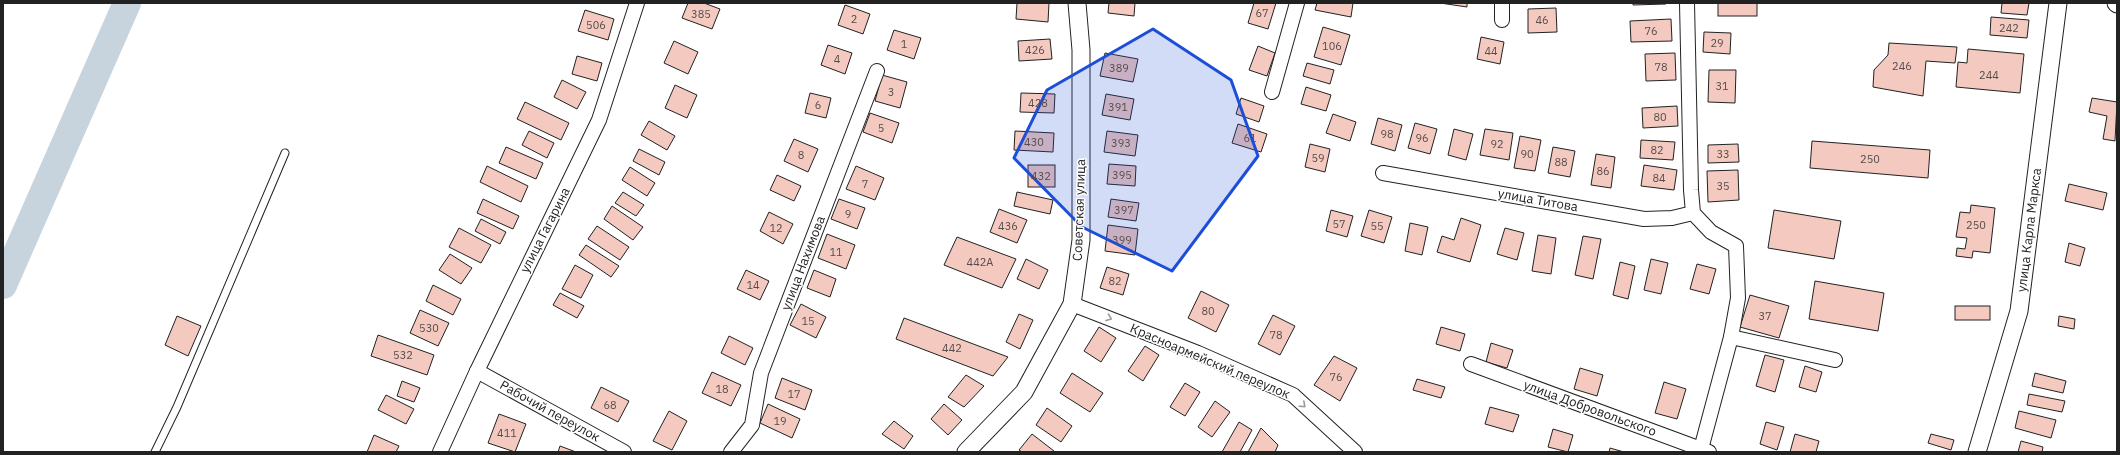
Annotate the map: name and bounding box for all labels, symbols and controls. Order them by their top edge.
house number: 67 [1255,6,1269,20]
house number: 385 [691,7,711,21]
house number: 2 [851,12,857,26]
house number: 46 [1535,13,1549,27]
house number: 506 [586,18,606,32]
house number: 242 [1999,21,2019,35]
house number: 76 [1644,24,1658,38]
house number: 29 [1710,36,1724,50]
house number: 1 [901,37,908,51]
house number: 106 [1322,39,1342,53]
house number: 426 [1025,43,1045,57]
house number: 44 [1484,44,1498,58]
house number: 4 [834,52,841,66]
house number: 246 [1892,59,1912,73]
house number: 78 [1654,60,1668,74]
house number: 389 [1109,61,1129,75]
house number: 244 [1979,68,1999,82]
house number: 31 [1715,79,1729,93]
house number: 3 [888,85,894,99]
house number: 428 [1028,96,1048,110]
house number: 6 [815,98,821,112]
house number: 391 [1108,100,1128,114]
house number: 80 [1653,110,1667,124]
house number: 5 [878,121,884,135]
house number: 98 [1380,127,1394,141]
house number: 61 [1243,131,1257,145]
house number: 96 [1415,131,1429,145]
house number: 430 [1024,135,1044,149]
house number: 393 [1111,136,1131,150]
house number: 92 [1490,137,1504,151]
house number: 82 [1650,143,1664,157]
house number: 90 [1520,147,1534,161]
house number: 33 [1716,147,1730,161]
house number: 8 [798,148,804,162]
house number: 59 [1311,151,1325,165]
house number: 250 [1860,152,1880,166]
house number: 88 [1554,155,1568,169]
street label: Советская улица [1069,159,1089,261]
house number: 86 [1596,164,1610,178]
street label: улица Карла Маркса [2013,167,2045,293]
house number: 395 [1112,168,1132,182]
house number: 432 [1031,169,1051,183]
house number: 84 [1652,171,1666,185]
house number: 7 [862,177,868,191]
house number: 35 [1716,179,1730,193]
street label: улица Гагарина [516,184,574,276]
street label: улица Титова [1497,185,1579,215]
house number: 397 [1114,203,1134,217]
house number: 9 [845,207,851,221]
street label: улица Нахимова [777,213,829,313]
house number: 57 [1332,217,1346,231]
house number: 250 [1966,218,1986,232]
house number: 436 [998,219,1018,233]
house number: 55 [1370,219,1384,233]
house number: 12 [769,221,783,235]
house number: 399 [1112,233,1132,247]
house number: 11 [829,245,843,259]
house number: 442А [967,255,993,269]
house number: 82 [1108,274,1122,288]
house number: 14 [746,278,760,292]
house number: 80 [1201,304,1215,318]
house number: 37 [1758,309,1772,323]
house number: 15 [801,314,815,328]
one-way arrow [1105,314,1112,322]
street label: Красноармейский переулок [1127,320,1293,402]
house number: 530 [419,321,439,335]
house number: 78 [1269,328,1283,342]
house number: 442 [942,341,962,355]
house number: 532 [393,348,413,362]
house number: 76 [1329,370,1343,384]
street label: Рабочий переулок [497,376,603,446]
street label: улица Добровольского [1521,376,1659,440]
house number: 18 [715,382,729,396]
house number: 17 [787,387,801,401]
house number: 68 [603,398,617,412]
one-way arrow [1299,401,1306,408]
house number: 19 [773,414,787,428]
house number: 411 [497,426,517,440]

